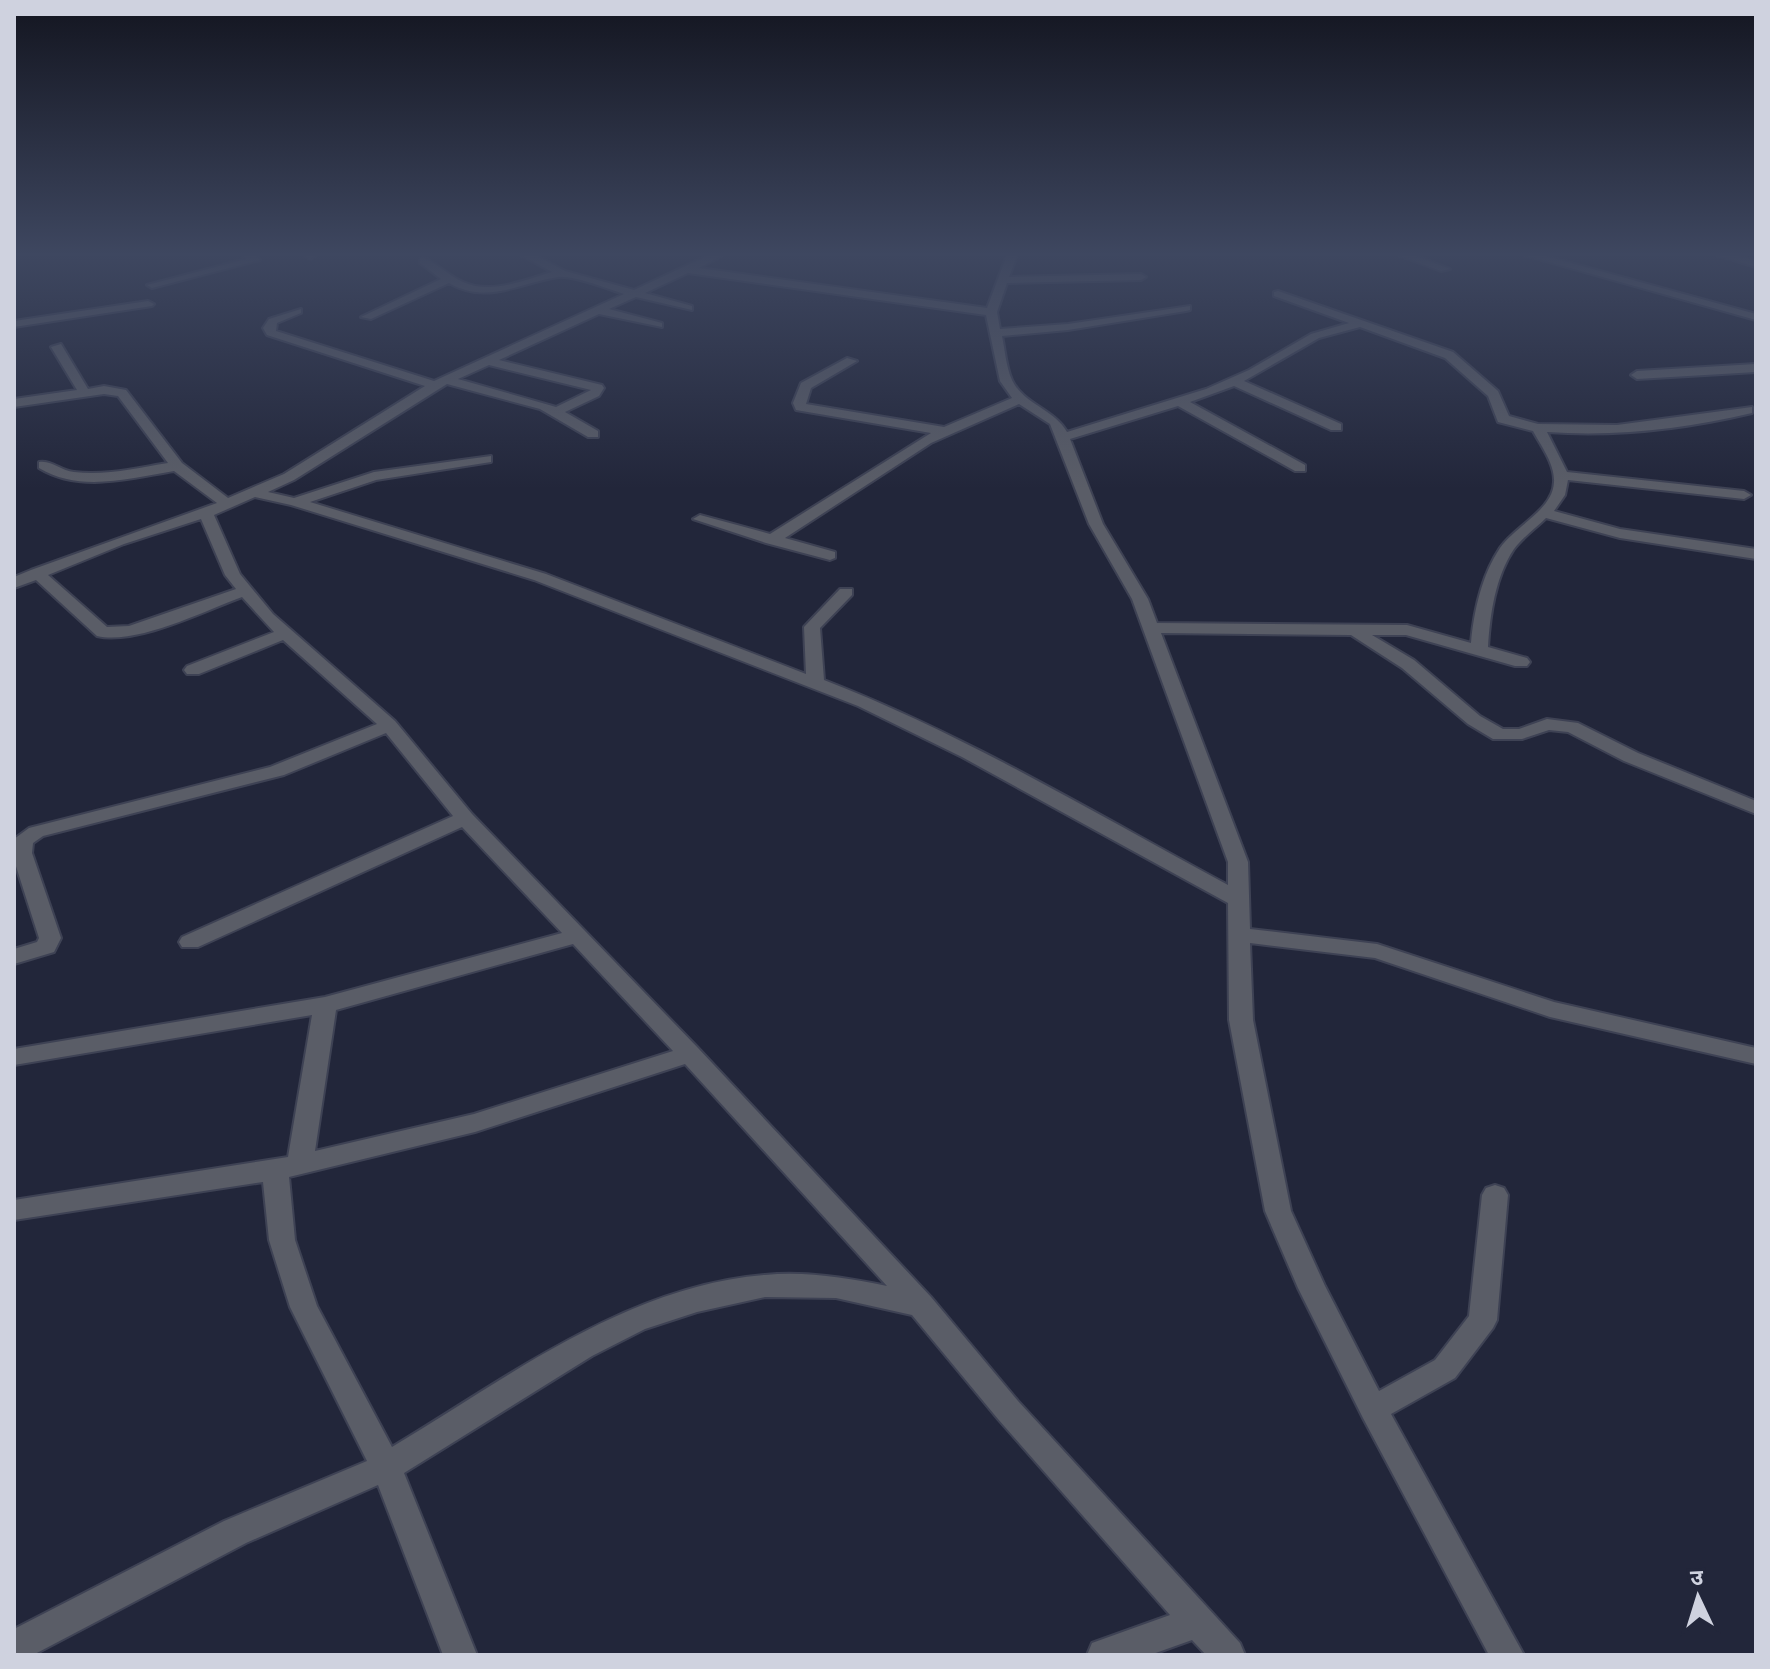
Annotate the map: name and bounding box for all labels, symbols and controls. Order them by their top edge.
north arrow [1658,1557,1738,1637]
text: उ [1689,1565,1705,1590]

